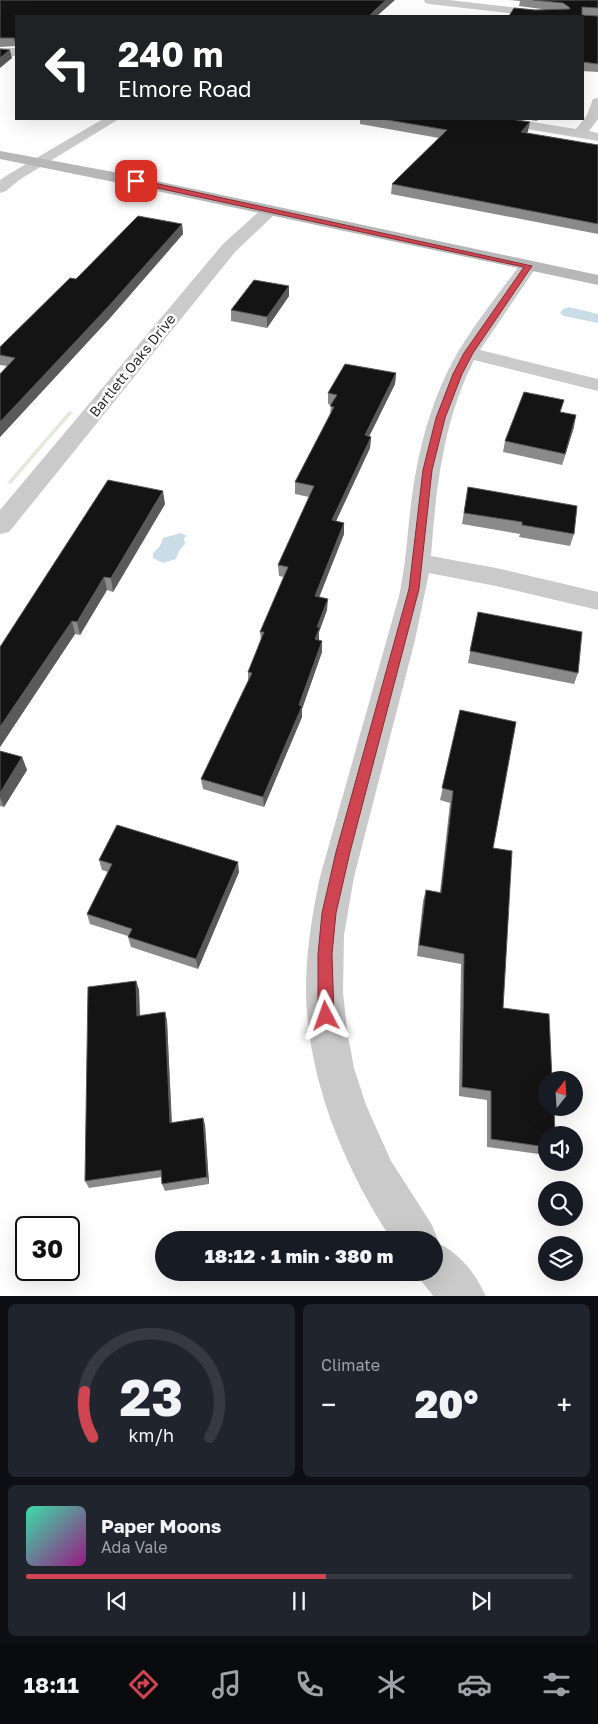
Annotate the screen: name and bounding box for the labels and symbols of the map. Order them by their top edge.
pin [115,160,157,202]
street label: Bartlett Oaks Drive [85,310,179,420]
position arrow [299,989,351,1041]
north arrow [538,1071,582,1116]
speed limit sign: 30 [15,1216,80,1281]

